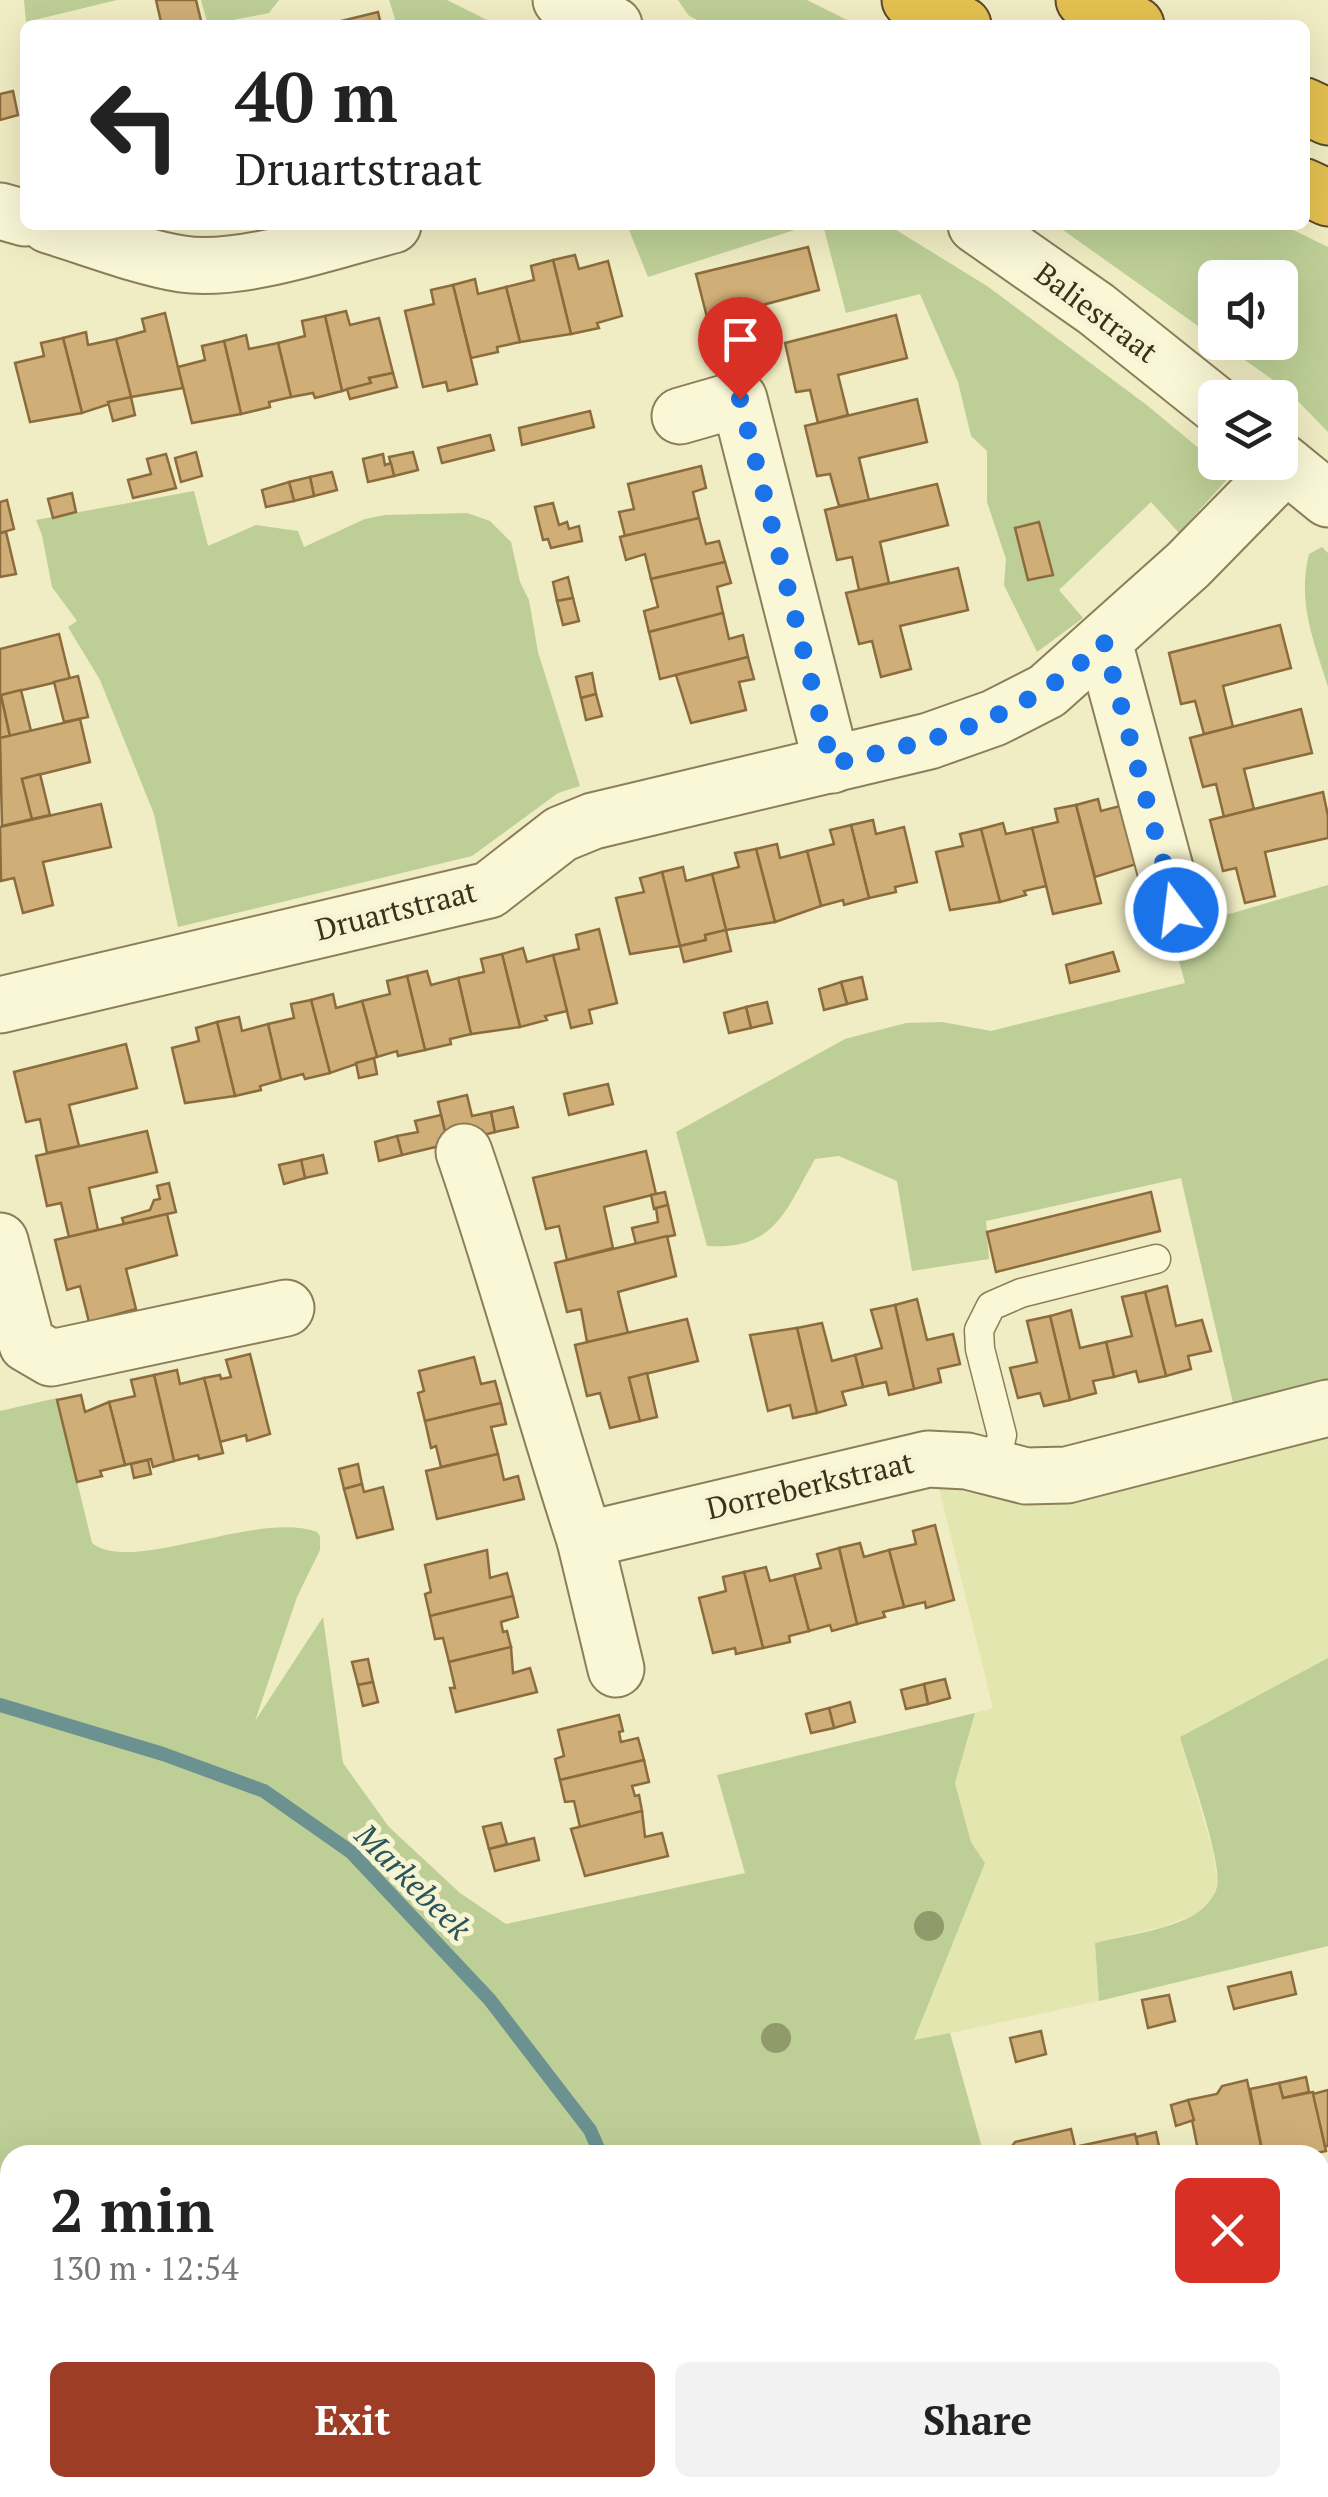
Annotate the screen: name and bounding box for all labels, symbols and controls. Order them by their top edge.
text: 40 m [235,49,398,142]
icon: left [70,60,200,190]
text: Druartstraat [235,138,482,198]
street label: Baliestraat [1027,253,1166,371]
map controls [1198,260,1298,480]
button: sound [1198,260,1298,360]
pin [698,297,783,400]
icon: arrive [713,312,768,367]
button: layers [1198,380,1298,480]
position arrow [1124,858,1228,962]
street label: Druartstraat [311,871,481,949]
street label: Dorreberkstraat [702,1442,917,1528]
water label: Markebeek [346,1814,481,1949]
text: 2 min [50,2170,214,2249]
button: close [1175,2178,1280,2283]
text: 130 m · 12:54 [50,2247,238,2289]
button: Exit [50,2362,655,2477]
button: Share [675,2362,1280,2477]

